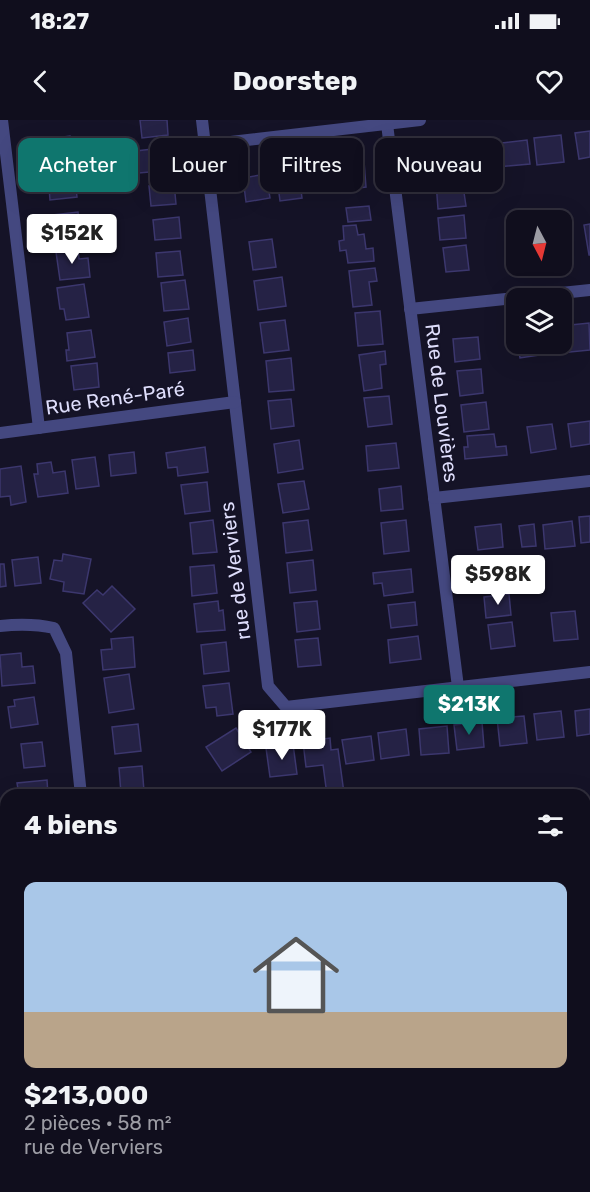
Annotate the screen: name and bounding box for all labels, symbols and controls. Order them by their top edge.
text: 18:27 [30,8,89,35]
icon: back [24,65,57,98]
text: Doorstep [232,65,358,97]
icon: heart [533,65,566,98]
chip: Acheter [18,138,138,192]
chip: Louer [150,138,248,192]
chip: Filtres [260,138,363,192]
chip: Nouveau [375,138,503,192]
north arrow [506,210,572,276]
map controls [506,210,572,354]
pin: $152K [30,214,114,265]
text: $152K [41,221,103,245]
button: layers [506,288,572,354]
street label: Rue de Louvières [420,322,464,484]
street label: Rue René-Paré [44,376,186,420]
street label: rue de Verviers [215,501,255,641]
pin: $598K [456,555,540,606]
text: $598K [465,562,531,586]
pin: $213K [427,685,511,736]
text: $213K [438,692,500,716]
pin: $177K [240,710,324,761]
text: $177K [252,717,312,741]
icon: filters [534,809,567,842]
text: 4 biens [24,810,118,841]
icon: home [242,921,350,1029]
text: $213,000 [24,1080,148,1111]
text: 2 pièces · 58 m² [24,1111,172,1135]
text: rue de Verviers [24,1135,163,1159]

